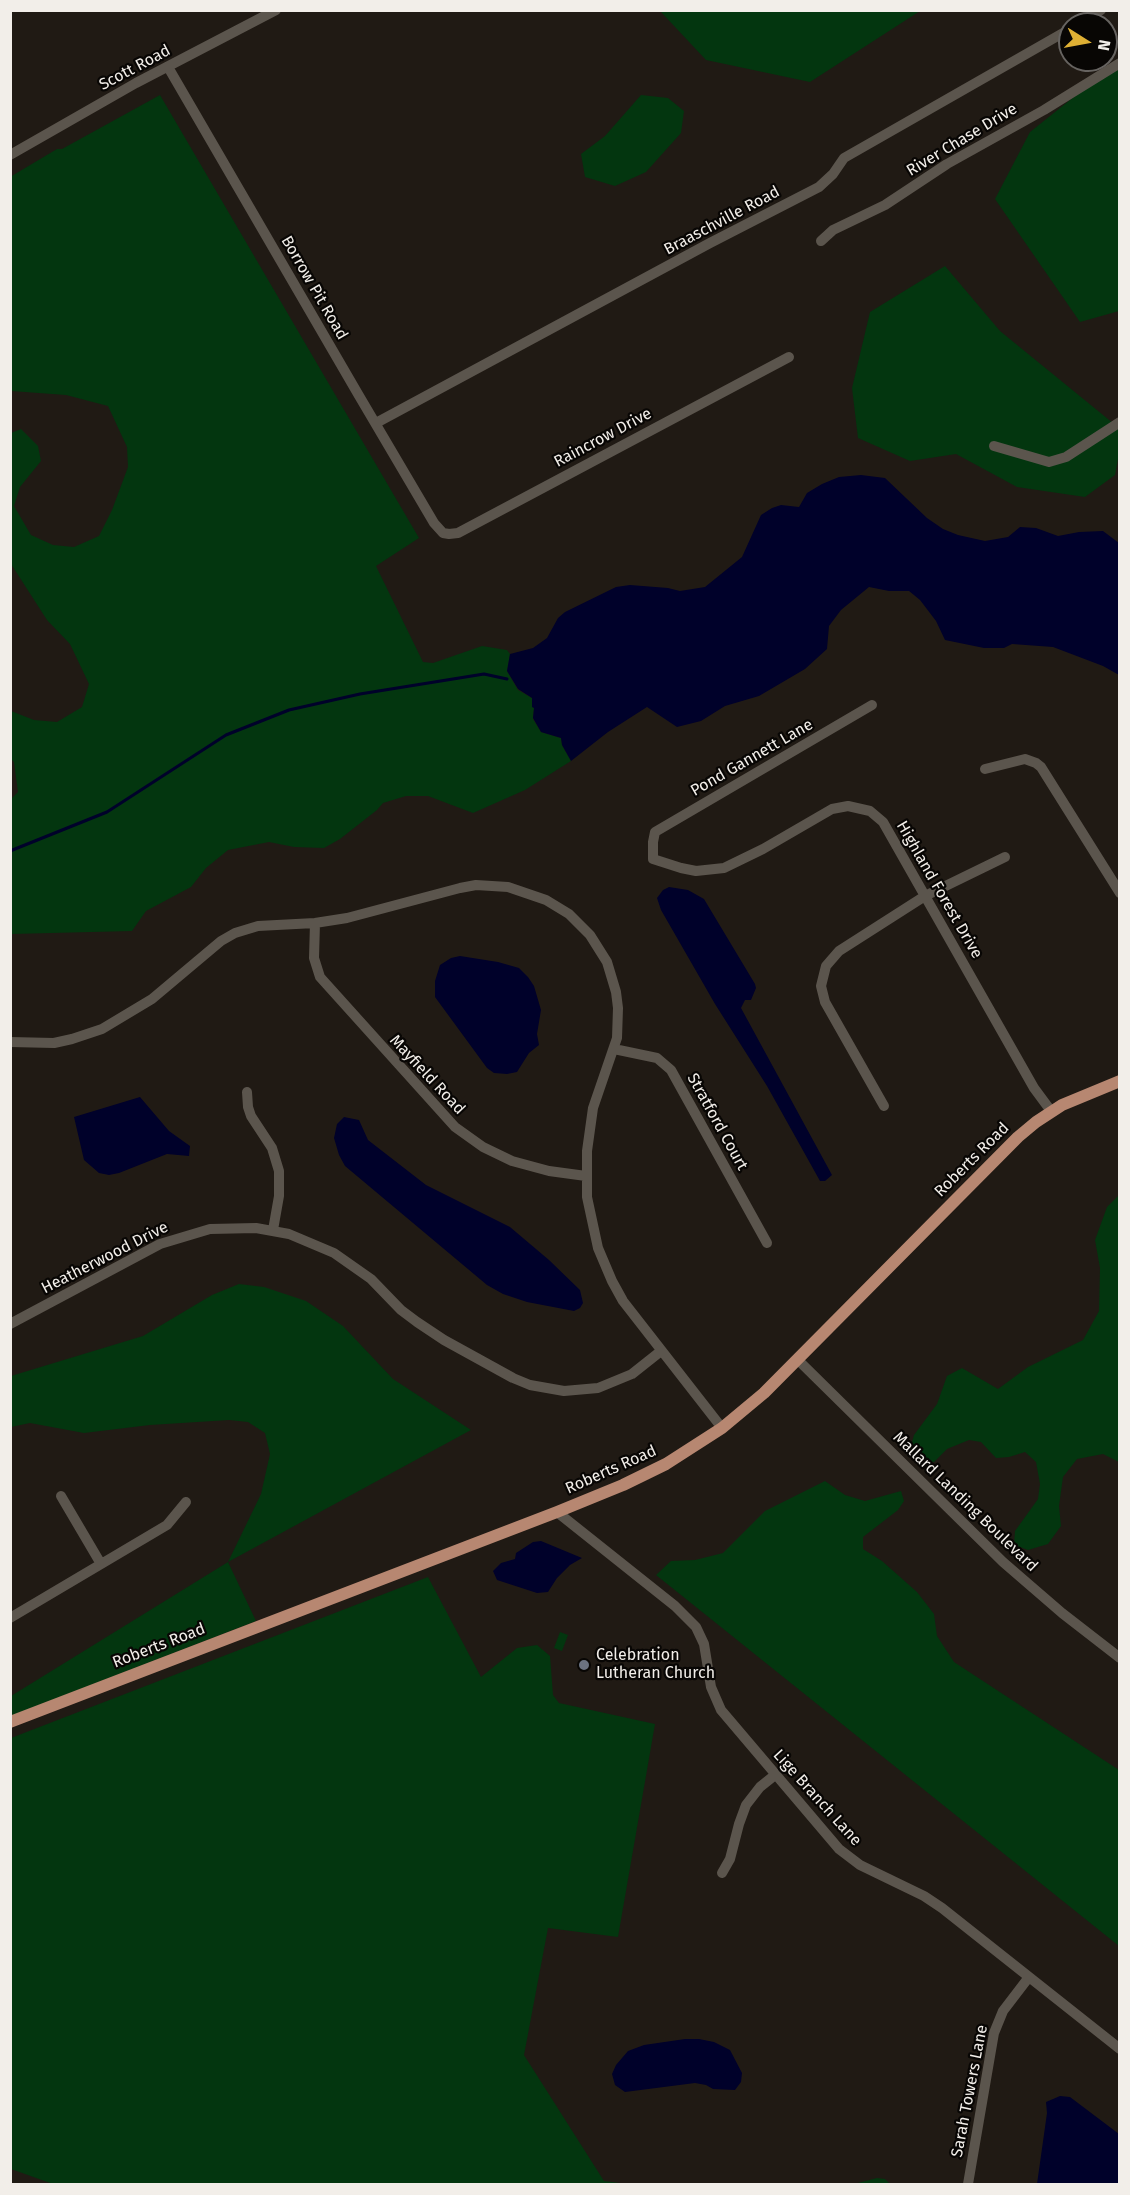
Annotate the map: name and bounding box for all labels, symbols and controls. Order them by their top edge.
north arrow [1058,12,1118,72]
text: N [1094,38,1115,52]
street label: Scott Road [96,41,174,95]
street label: River Chase Drive [903,99,1021,181]
street label: Braaschville Road [661,182,783,260]
street label: Borrow Pit Road [277,233,351,343]
street label: Raincrow Drive [551,404,655,472]
street label: Pond Gannett Lane [687,715,817,801]
street label: Highland Forest Drive [892,818,986,962]
street label: Mayfield Road [385,1031,469,1119]
street label: Stratford Court [682,1070,752,1174]
street label: Roberts Road [931,1119,1013,1201]
street label: Heatherwood Drive [38,1218,172,1298]
street label: Mallard Landing Boulevard [889,1428,1041,1576]
street label: Roberts Road [563,1441,659,1499]
street label: Roberts Road [110,1620,208,1672]
place label: Celebration Lutheran Church [596,1646,715,1684]
marker: Celebration Lutheran Church [577,1658,591,1672]
street label: Lige Branch Lane [769,1746,865,1850]
street label: Sarah Towers Lane [948,2023,992,2159]

